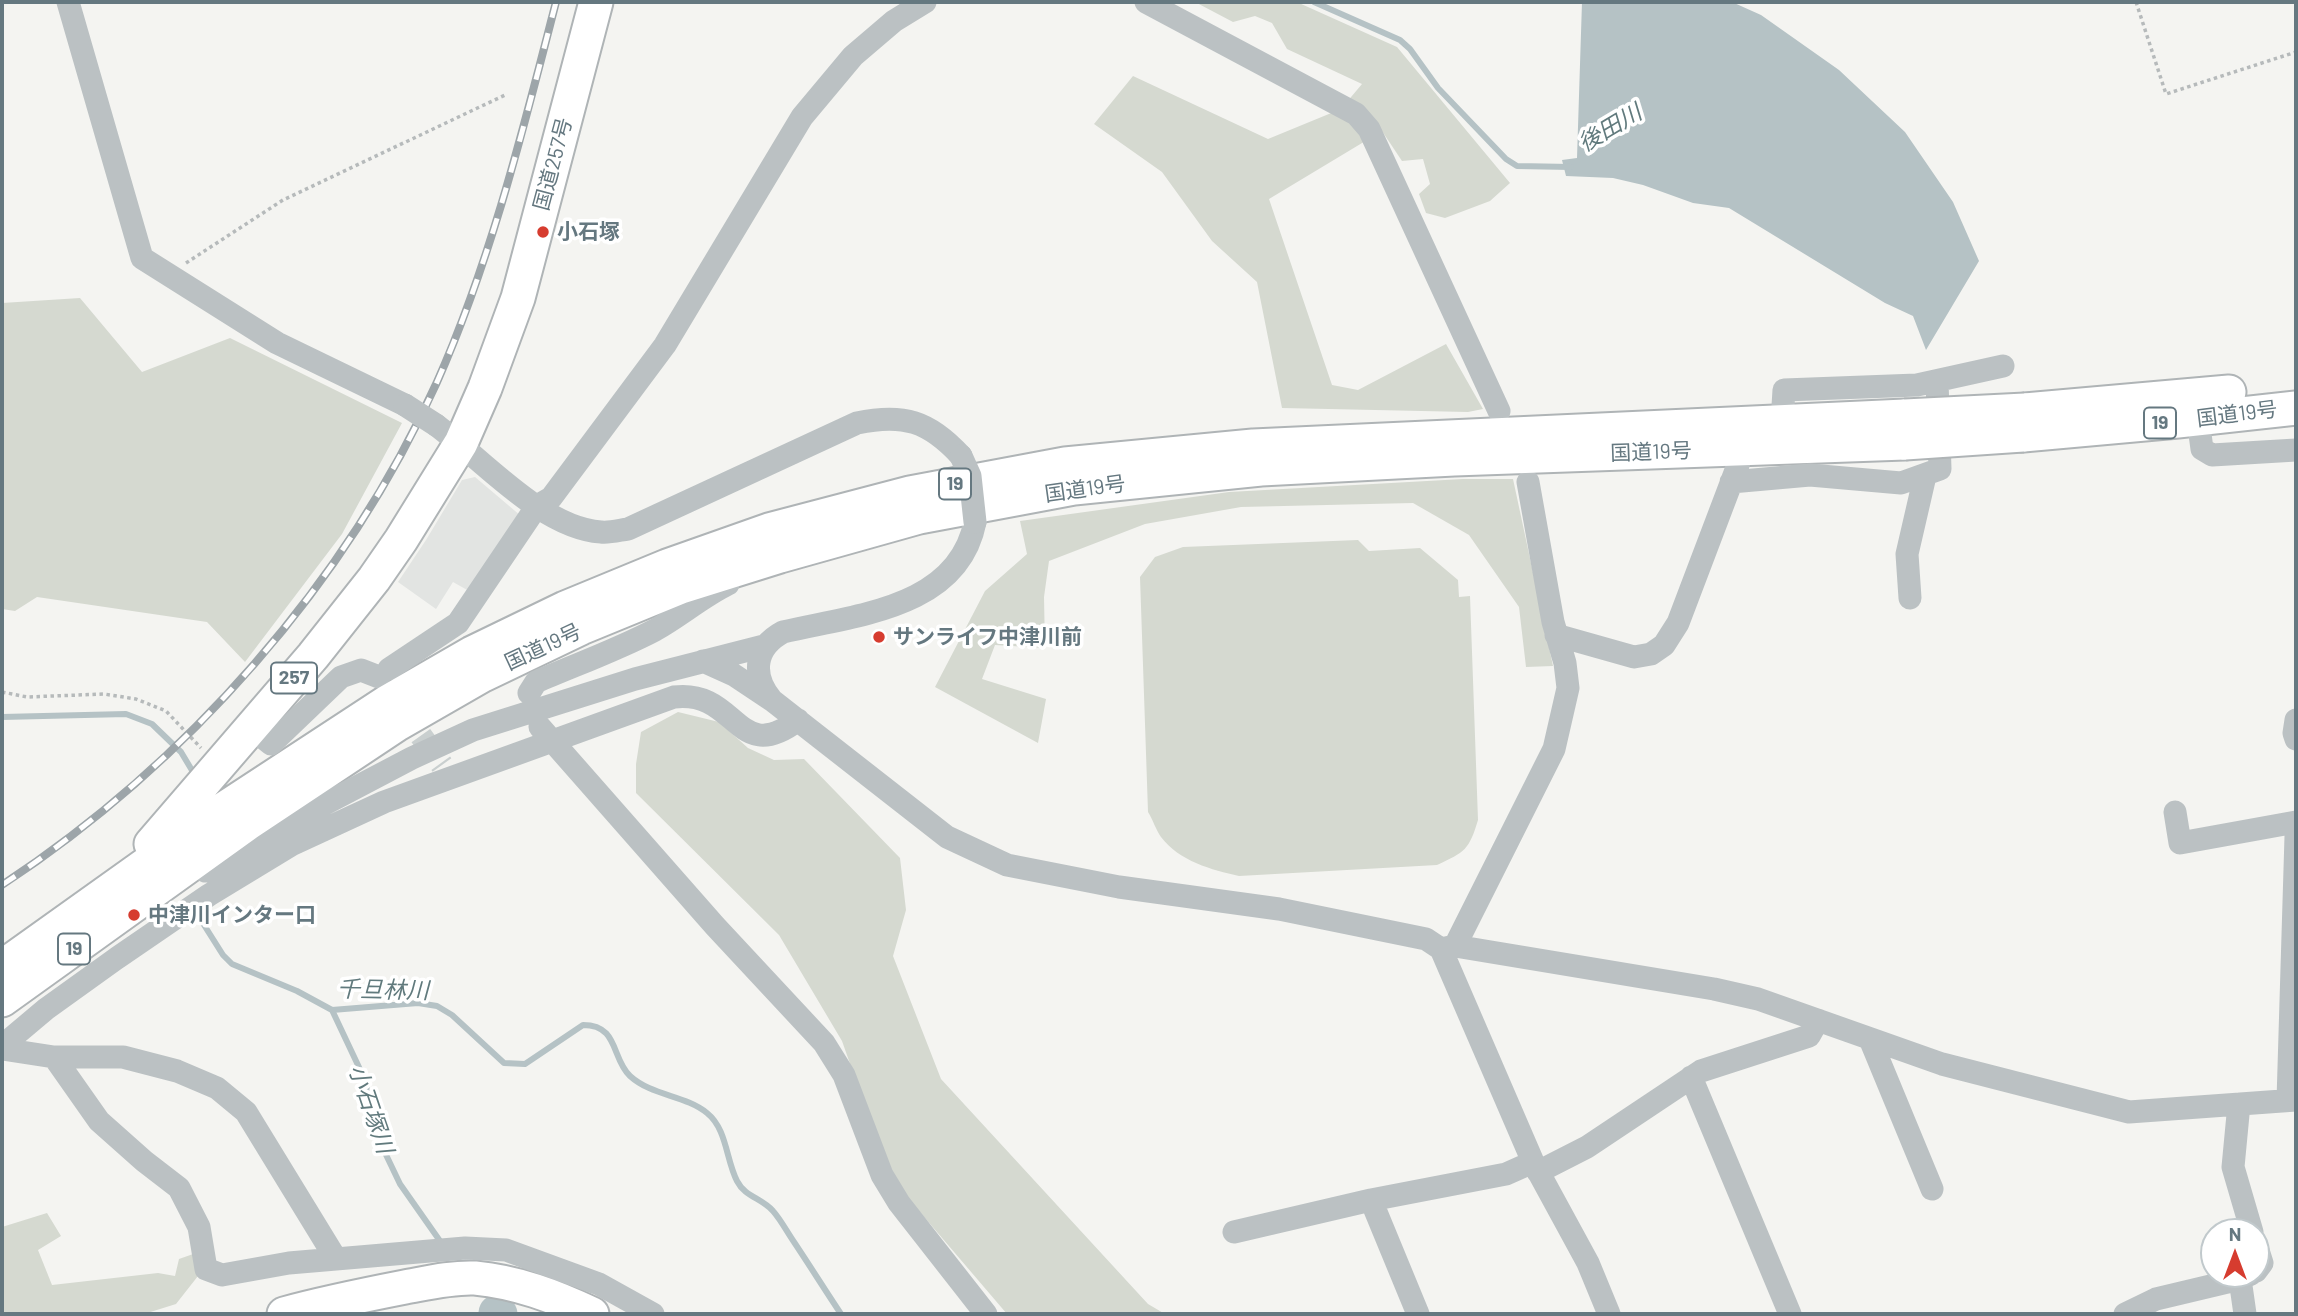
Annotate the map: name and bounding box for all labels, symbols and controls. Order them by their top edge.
water label: 後田川 [1573,98,1647,158]
street label: 国道257号 [529,115,577,213]
place label: 小石塚 [557,219,620,245]
marker: 小石塚 [535,224,551,240]
street label: 国道19号 [2195,397,2279,431]
road number: 19 [2144,408,2176,438]
street label: 国道19号 [1610,438,1692,466]
road number: 19 [939,468,971,499]
street label: 国道19号 [1043,471,1127,507]
street label: 国道19号 [501,618,585,676]
place label: サンライフ中津川前 [893,624,1082,650]
marker: サンライフ中津川前 [871,629,887,645]
road number: 257 [271,663,317,694]
place label: 中津川インター口 [148,902,316,928]
marker: 中津川インター口 [126,907,142,923]
road number: 19 [58,934,90,965]
water label: 千旦林川 [337,975,429,1005]
water label: 小石塚川 [343,1061,399,1157]
north arrow [2200,1218,2270,1288]
text: N [2229,1222,2241,1245]

